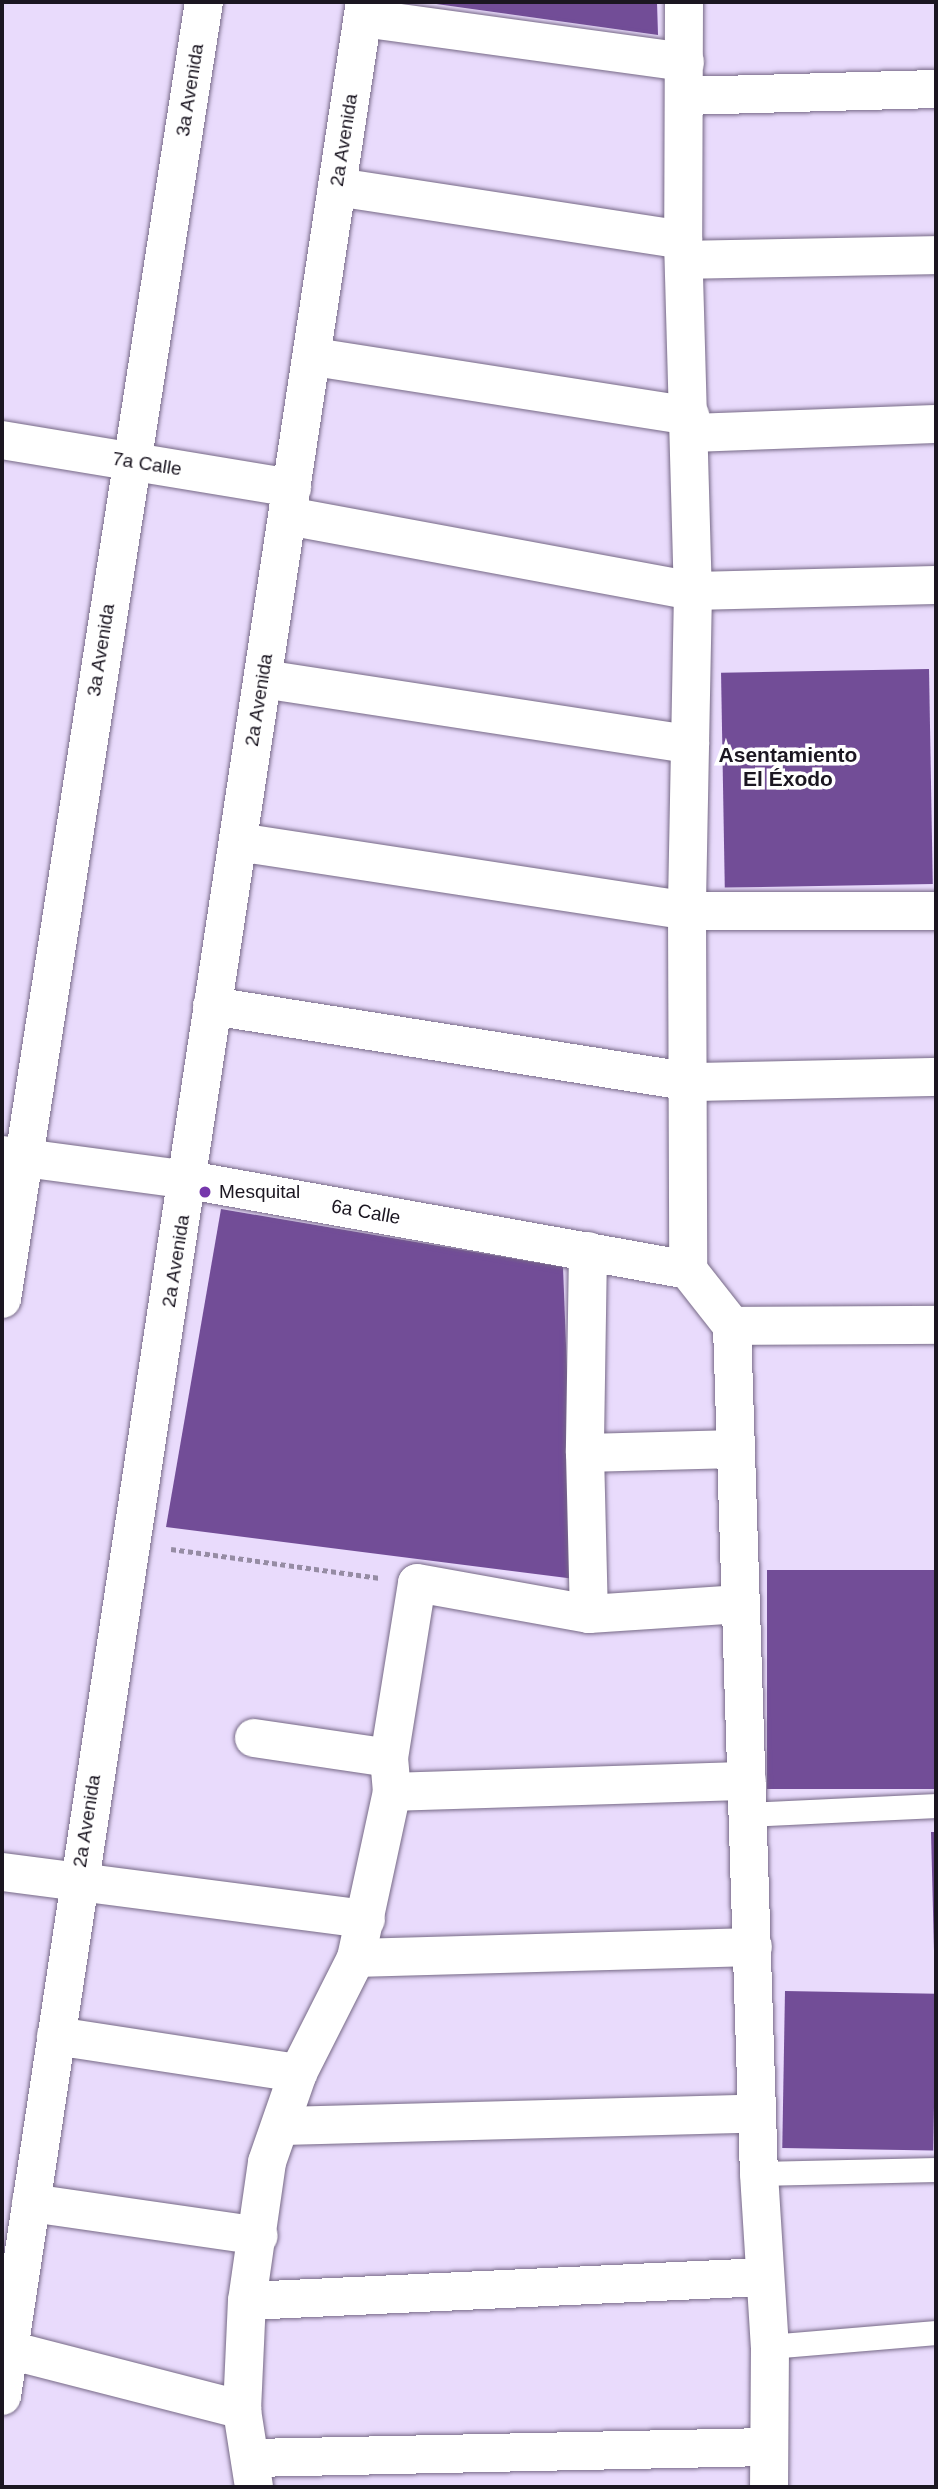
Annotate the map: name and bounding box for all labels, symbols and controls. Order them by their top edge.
street label: 3a Avenida [171,41,209,139]
street label: 2a Avenida [325,91,363,189]
street label: 7a Calle [111,447,183,481]
street label: 3a Avenida [82,601,120,699]
street label: 2a Avenida [240,651,278,749]
district label: Asentamiento El Éxodo [719,742,857,792]
place label: Mesquital [219,1181,300,1203]
marker: Mesquital [197,1184,213,1200]
street label: 6a Calle [330,1195,402,1229]
street label: 2a Avenida [157,1212,195,1310]
street label: 2a Avenida [68,1772,106,1870]

